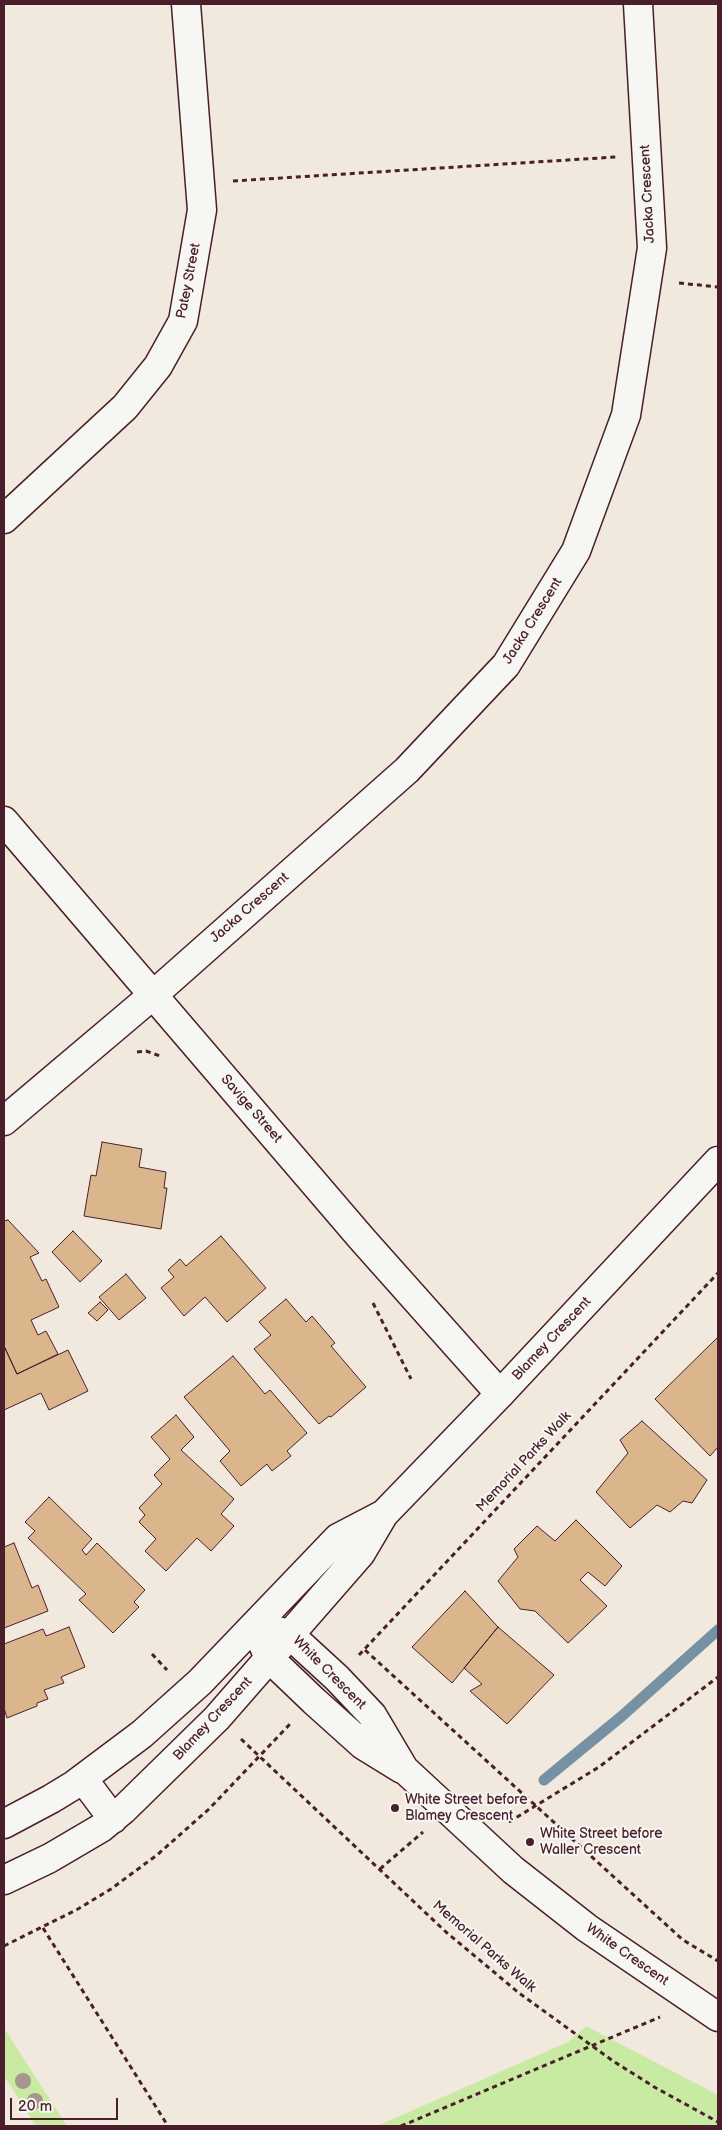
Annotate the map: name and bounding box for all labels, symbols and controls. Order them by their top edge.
street label: Jacka Crescent [637,144,659,244]
street label: Patey Street [173,242,205,320]
street label: Jacka Crescent [500,575,566,667]
street label: Jacka Crescent [207,869,293,947]
street label: Savige Street [217,1071,285,1147]
street label: Blamey Crescent [509,1294,595,1384]
street label: Memorial Parks Walk [473,1408,575,1516]
street label: White Crescent [289,1633,369,1713]
street label: Blamey Crescent [170,1674,256,1764]
place label: White Street before Blamey Crescent [405,1792,527,1824]
marker: White Street before Blamey Crescent [389,1802,401,1814]
place label: White Street before Waller Crescent [540,1826,662,1858]
marker: White Street before Waller Crescent [524,1836,536,1848]
street label: Memorial Parks Walk [429,1897,539,1997]
street label: White Crescent [582,1920,672,1990]
scale bar [12,2088,120,2120]
text: 20 m [18,2097,52,2116]

